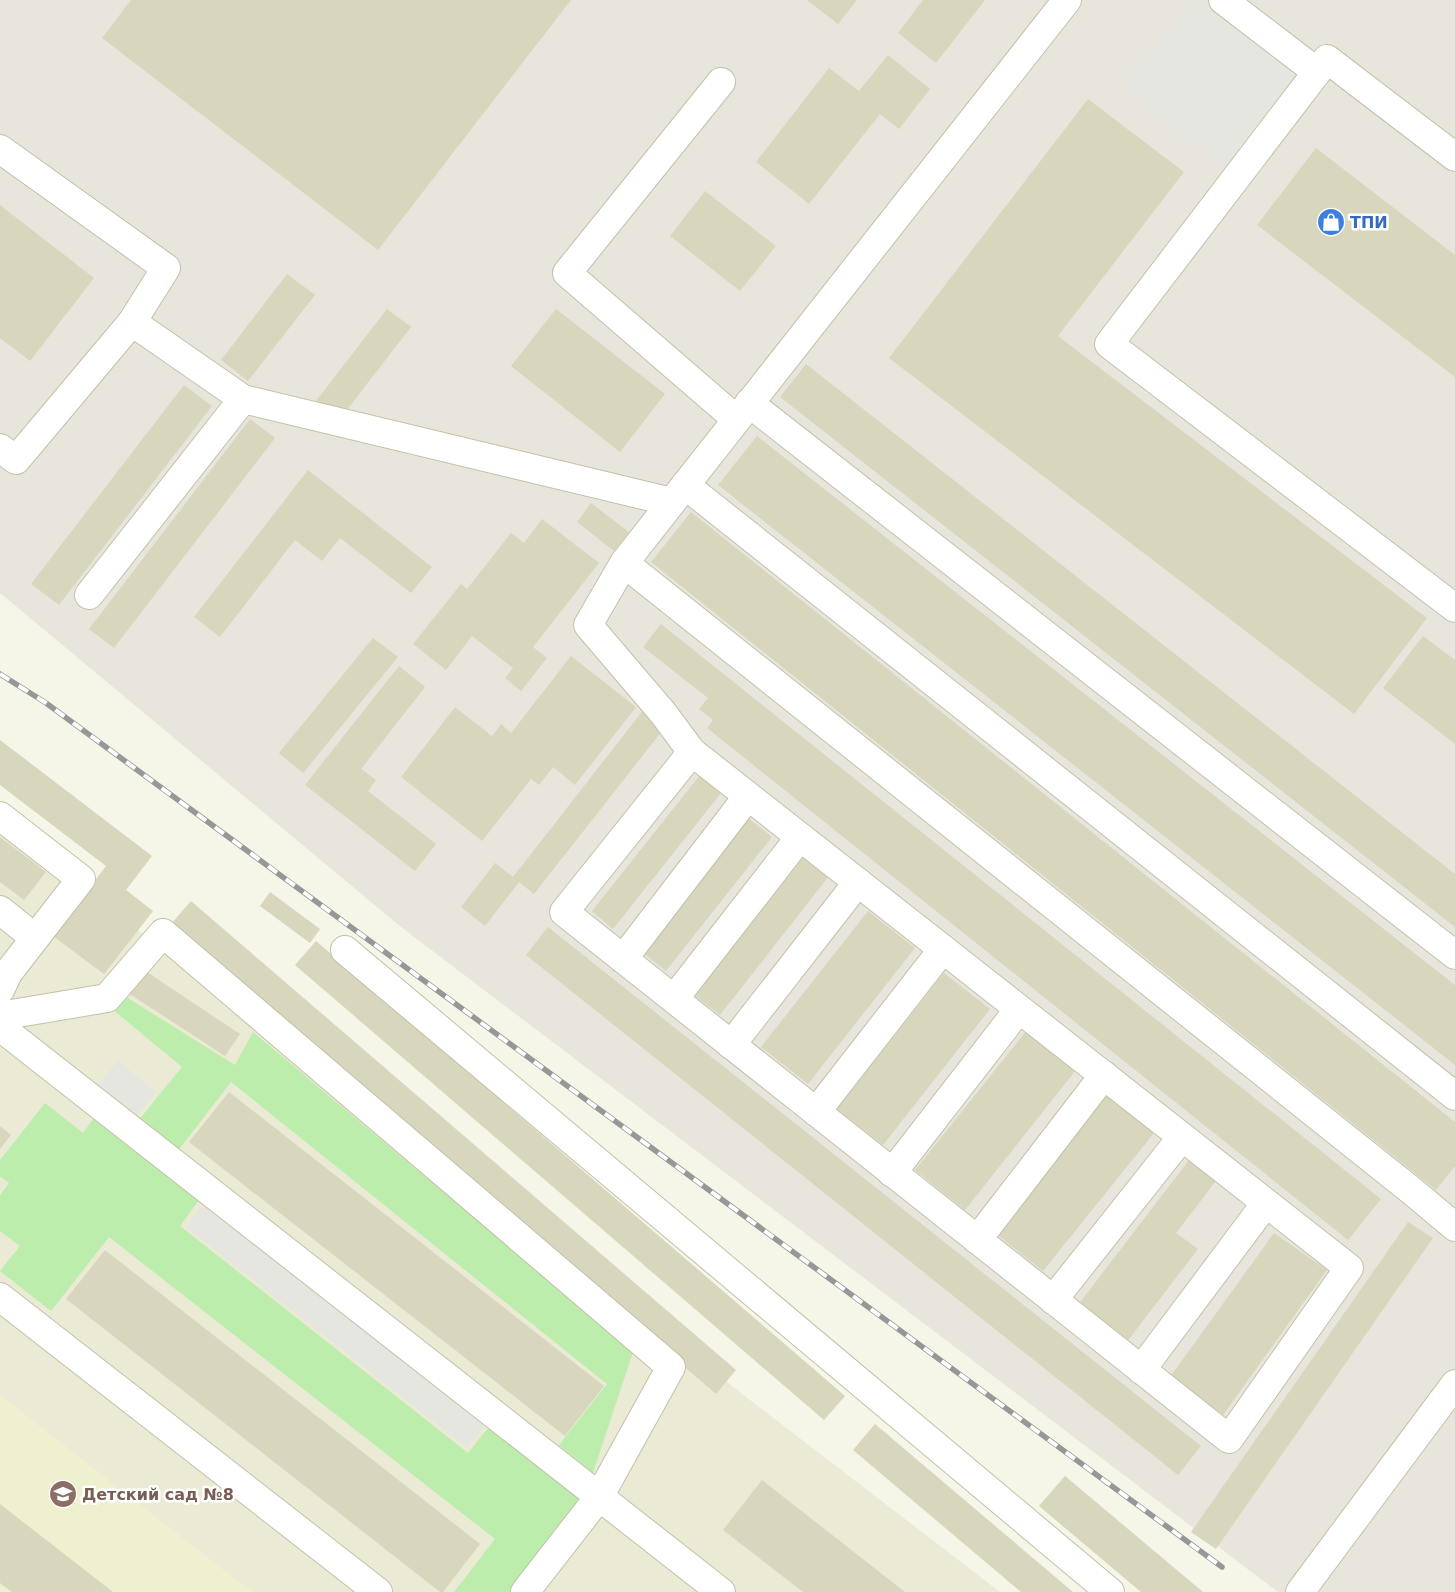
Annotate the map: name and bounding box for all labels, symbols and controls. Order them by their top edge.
shop icon: ТПИ [1316,207,1346,237]
place label: ТПИ [1350,213,1388,232]
school or university icon: Детский сад №8 [48,1479,78,1509]
place label: Детский сад №8 [82,1485,234,1504]

